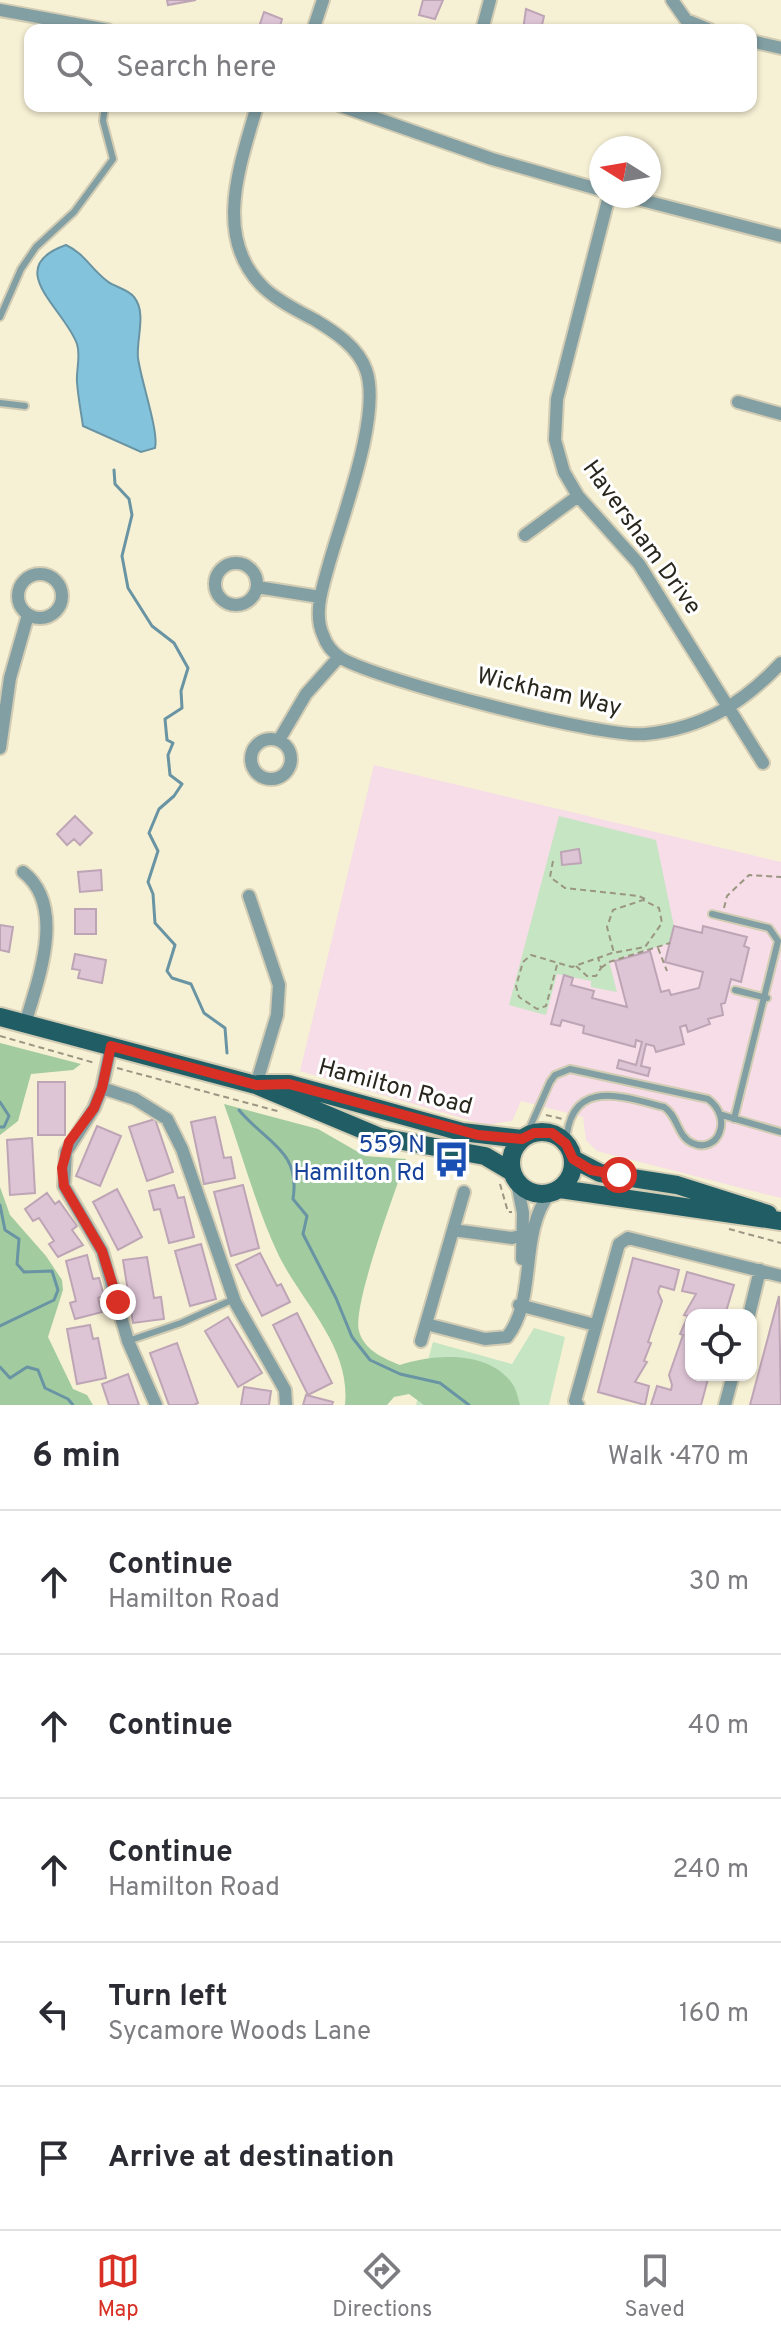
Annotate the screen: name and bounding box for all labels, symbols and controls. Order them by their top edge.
search box [24,24,757,112]
icon: search [52,46,96,90]
text: Search here [116,50,276,87]
north arrow [589,136,661,208]
street label: Haversham Drive [575,455,707,621]
street label: Wickham Way [474,662,624,724]
street label: Hamilton Road [315,1053,475,1123]
place label: 559 N Hamilton Rd [293,1131,425,1189]
bus stop icon: 559 N Hamilton Rd [432,1141,470,1179]
route start [601,1157,637,1193]
route end [100,1284,136,1320]
map controls [685,1309,757,1381]
button: locate [685,1309,757,1381]
text: 6 min [32,1436,121,1479]
text: Walk · 470 m [608,1441,749,1474]
text: Continue [108,1547,233,1584]
icon: ahead [32,1560,76,1604]
text: 30 m [689,1566,749,1599]
text: Hamilton Road [108,1584,280,1617]
icon: ahead [32,1704,76,1748]
text: Continue [108,1708,233,1745]
text: 40 m [688,1710,749,1743]
text: Continue [108,1835,233,1872]
icon: ahead [32,1848,76,1892]
text: 240 m [672,1854,749,1887]
text: Hamilton Road [108,1872,280,1905]
text: Turn left [108,1979,228,2016]
icon: left [32,1992,76,2036]
text: 160 m [679,1998,749,2031]
text: Sycamore Woods Lane [108,2016,371,2049]
icon: arrive [32,2136,76,2180]
text: Arrive at destination [108,2140,394,2177]
tab: Map [96,2249,140,2324]
tab: Directions [332,2249,432,2324]
tab: Saved [624,2249,685,2324]

